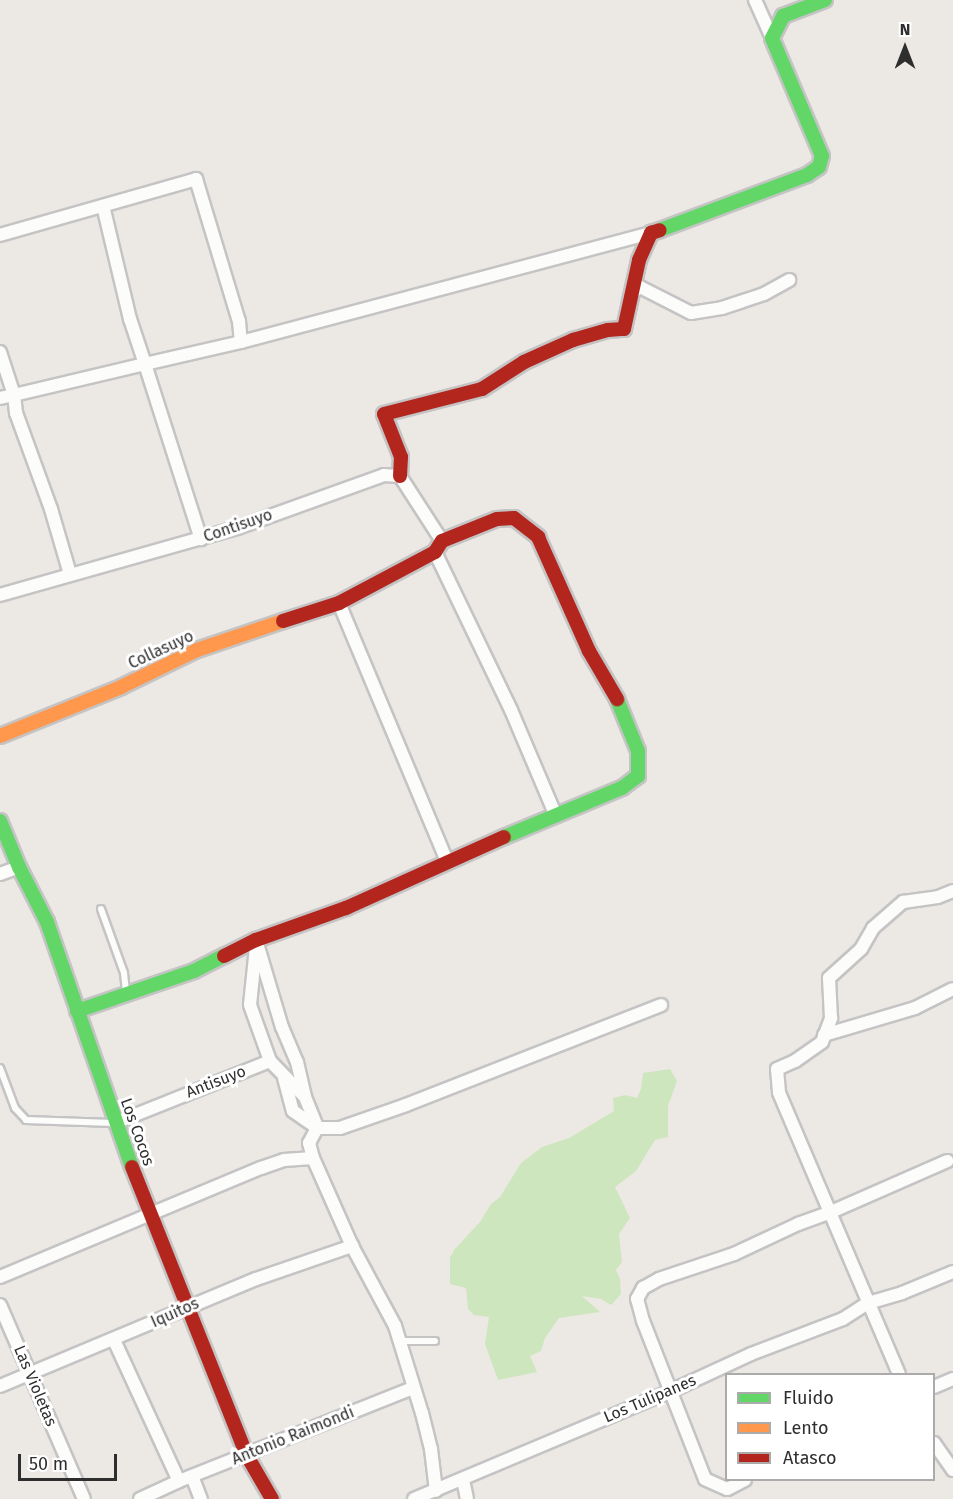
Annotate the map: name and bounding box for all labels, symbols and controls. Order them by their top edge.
north arrow [875,18,935,78]
text: N [900,20,910,39]
street label: Contisuyo [201,505,275,547]
street label: Collasuyo [125,627,197,673]
street label: Antisuyo [183,1062,249,1102]
street label: Los Cocos [116,1095,158,1169]
street label: Iquitos [148,1294,202,1332]
street label: Las Violetas [9,1343,61,1429]
street label: Los Tulipanes [601,1371,699,1427]
legend [725,1373,935,1481]
text: Fluido [783,1387,834,1409]
street label: Antonio Raimondi [229,1403,357,1469]
text: Lento [783,1417,829,1439]
scale bar [21,1442,120,1480]
text: Atasco [783,1447,836,1469]
text: 50 m [29,1453,68,1475]

